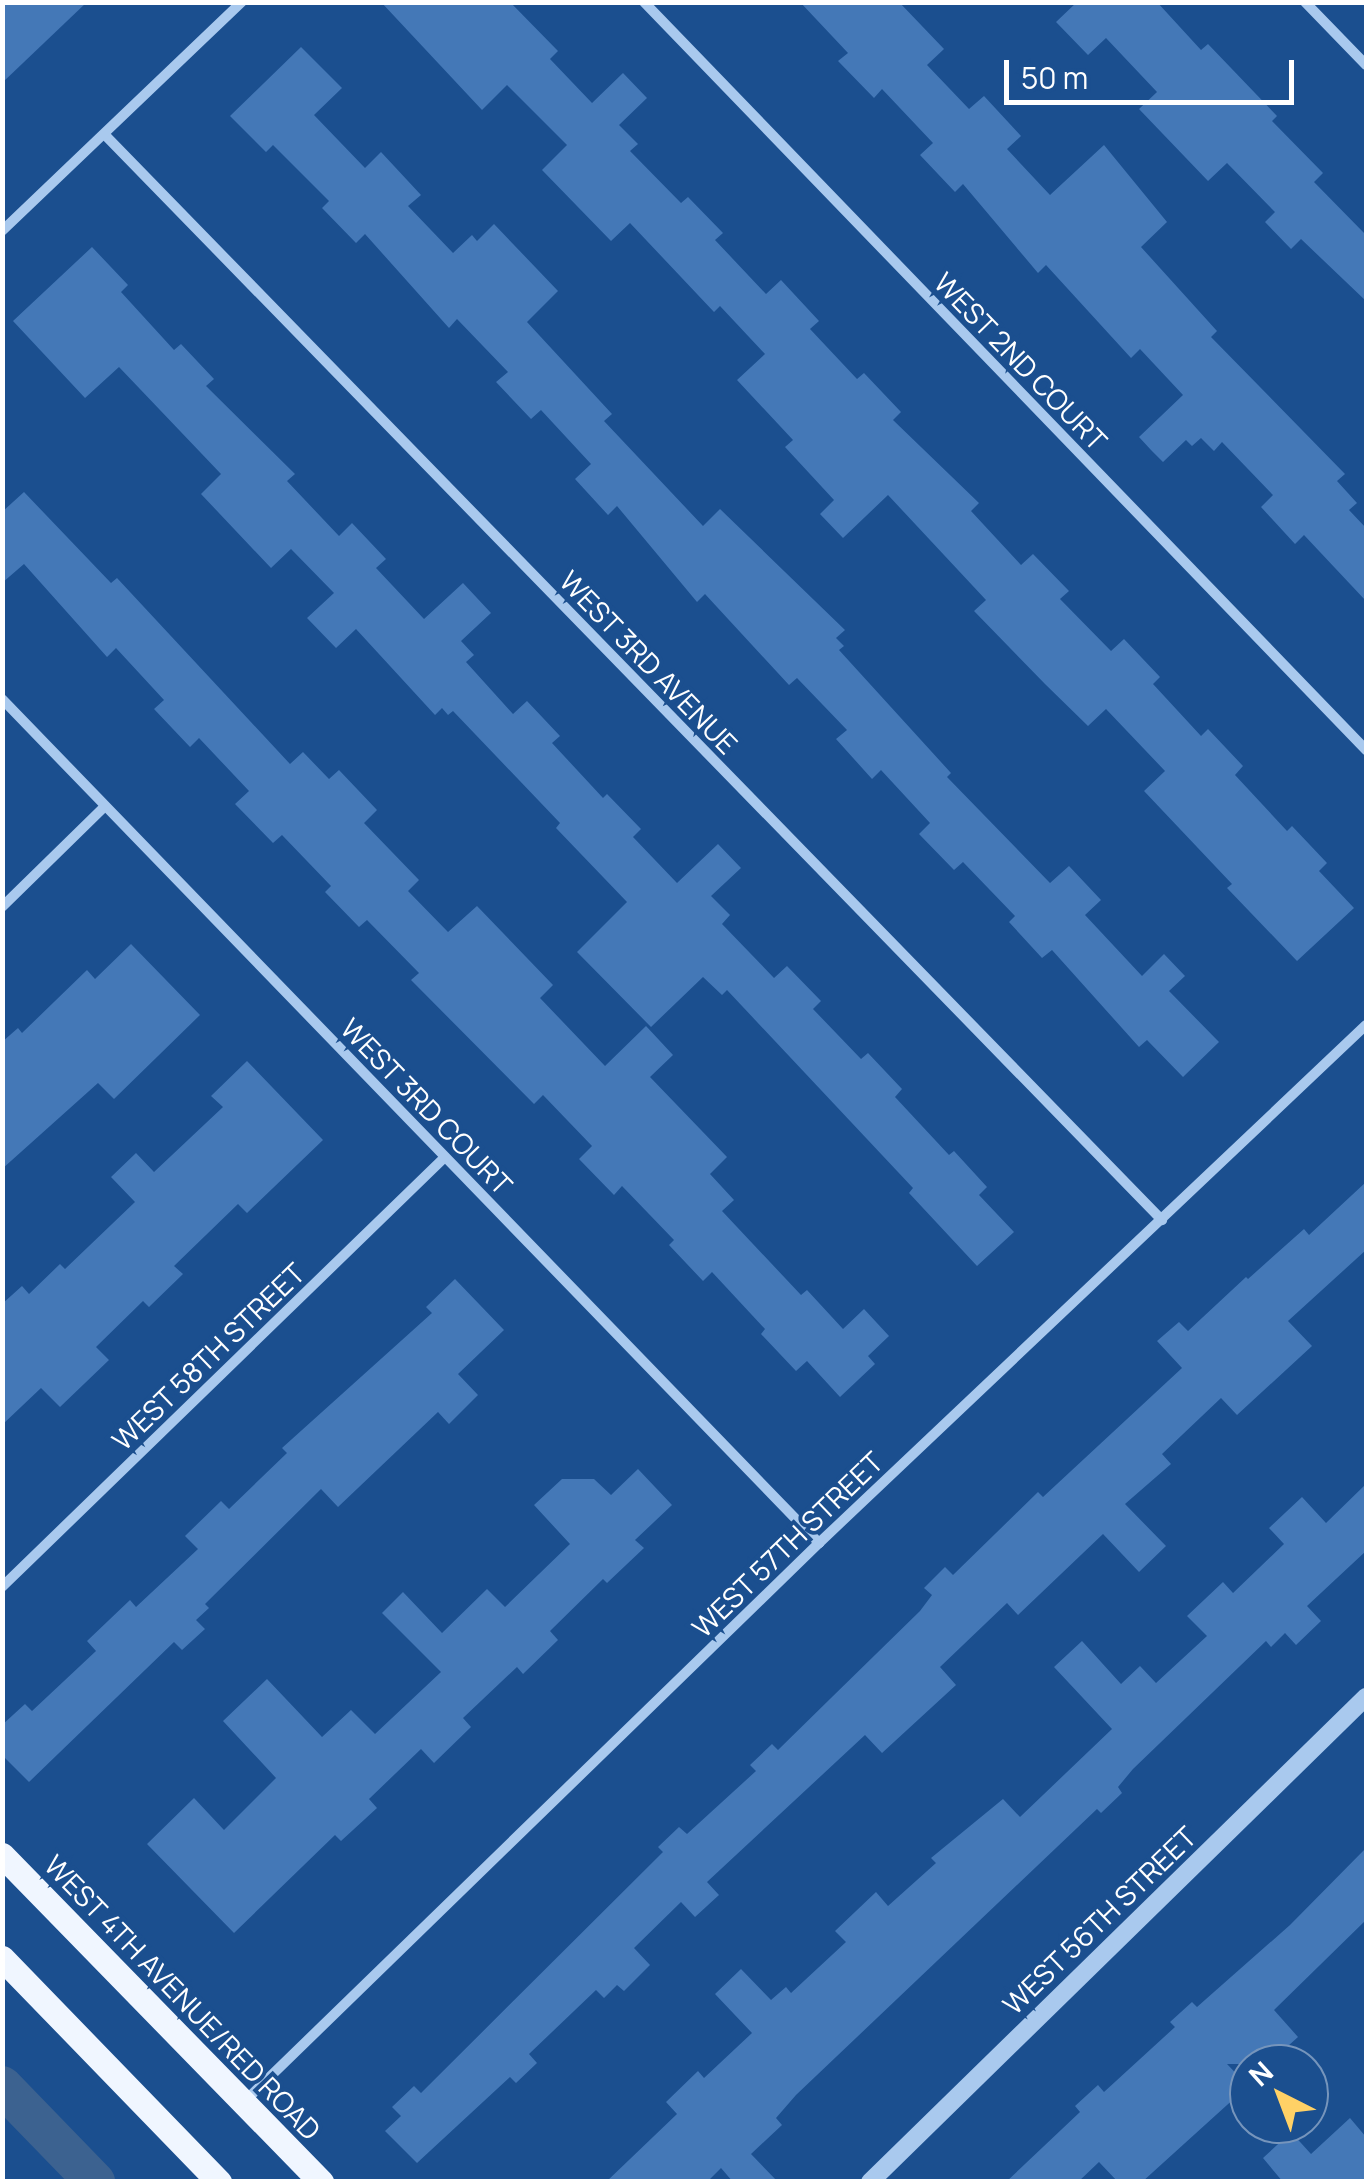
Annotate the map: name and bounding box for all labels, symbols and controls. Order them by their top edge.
scale bar [1009,40,1299,102]
text: 50 m [1021,57,1088,98]
street label: WEST 2ND COURT [927,265,1115,457]
street label: WEST 3RD AVENUE [553,563,745,761]
street label: WEST 3RD COURT [334,1011,520,1201]
street label: WEST 58TH STREET [105,1255,311,1457]
street label: WEST 57TH STREET [684,1444,890,1644]
street label: WEST 56TH STREET [995,1819,1203,2021]
street label: WEST 4TH AVENUE/RED ROAD [38,1847,328,2147]
north arrow [1229,2044,1329,2144]
text: N [1240,2052,1280,2094]

